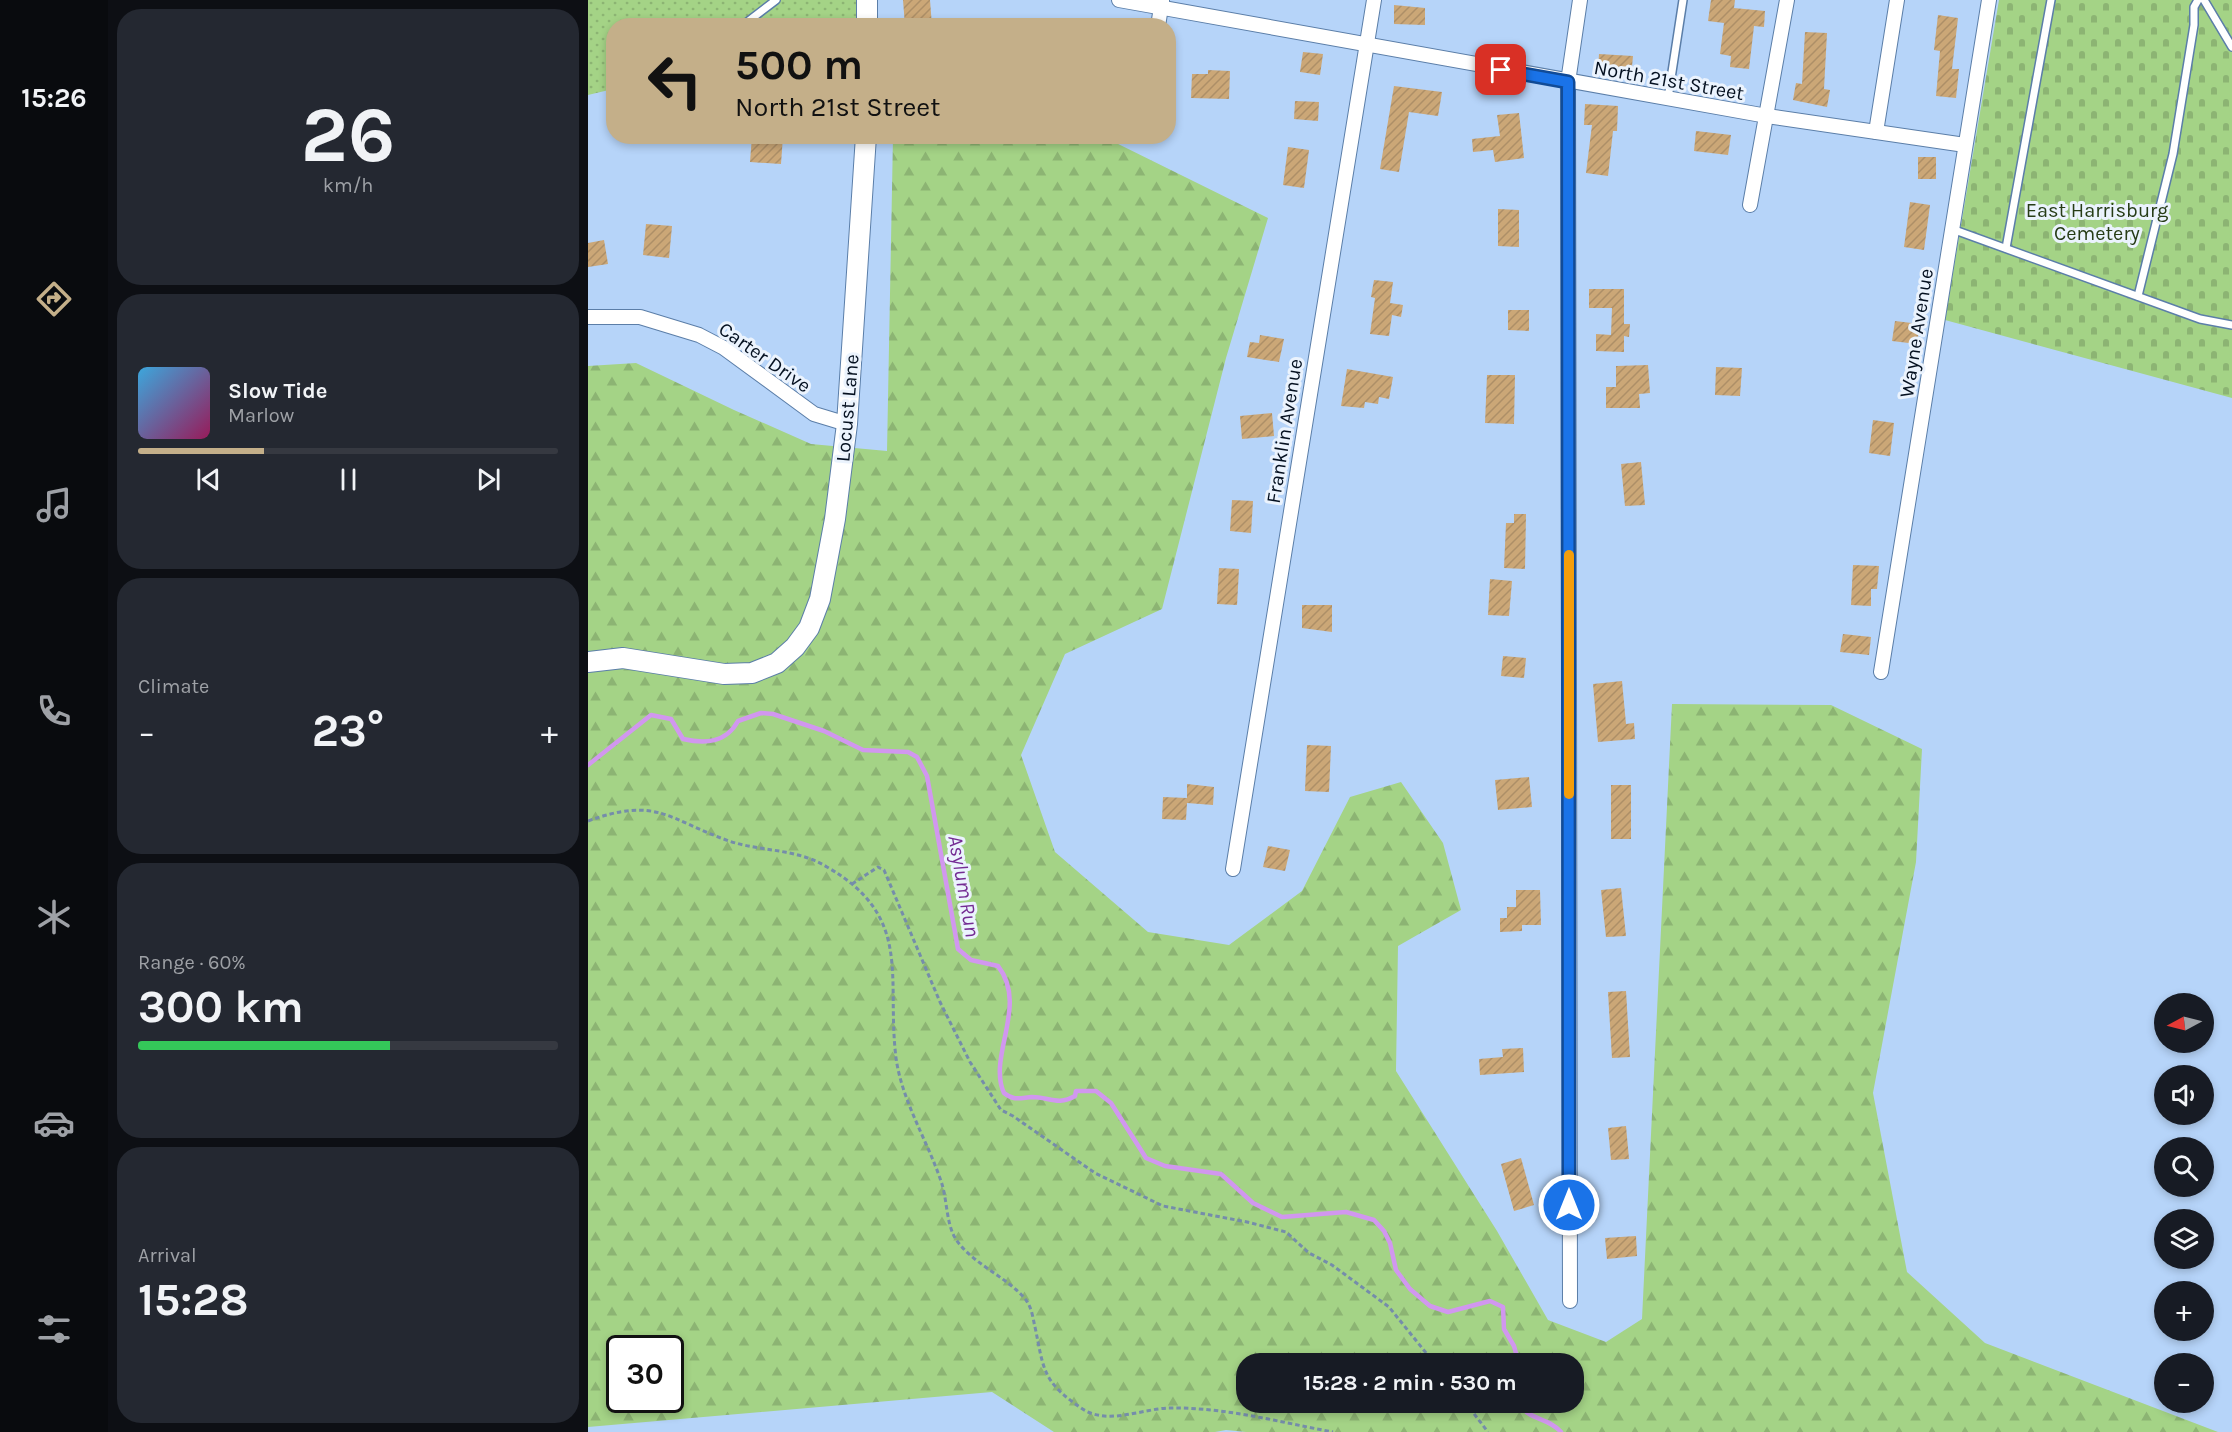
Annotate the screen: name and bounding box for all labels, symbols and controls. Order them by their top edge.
text: 500 m [735,40,863,90]
icon: left [636,42,714,120]
pin [1475,44,1526,95]
icon: arrive [1484,53,1517,86]
street label: North 21st Street [1592,56,1746,105]
text: 15:26 [21,82,87,114]
text: 26 [301,89,395,181]
text: North 21st Street [735,91,940,123]
text: km/h [323,174,373,197]
park label: East Harrisburg Cemetery [2026,199,2168,245]
street label: Wayne Avenue [1895,267,1938,399]
icon: directions [33,278,75,320]
street label: Carter Drive [714,317,815,398]
street label: Locust Lane [831,353,864,463]
street label: Franklin Avenue [1262,357,1307,505]
text: Slow Tide [228,378,328,404]
text: Marlow [228,404,294,427]
icon: previous [192,463,225,496]
icon: pause [332,463,365,496]
icon: next [472,463,505,496]
icon: music [33,484,75,526]
text: Climate [138,675,209,698]
icon: phone [33,690,75,732]
text: 23° [312,705,384,757]
text: − [138,713,155,751]
text: + [541,713,558,751]
water label: Asylum Run [943,833,985,939]
icon: climate [33,896,75,938]
text: Range · 60% [138,951,246,974]
text: 300 km [138,981,304,1033]
north arrow [2154,993,2214,1053]
map controls [2154,993,2214,1413]
button: sound [2154,1065,2214,1125]
icon: car [33,1102,75,1144]
button: search [2154,1137,2214,1197]
position arrow [1537,1173,1601,1237]
button: layers [2154,1209,2214,1269]
text: Arrival [138,1244,197,1267]
text: 15:28 [138,1274,249,1326]
button: + [2154,1281,2214,1341]
icon: filters [33,1308,75,1350]
speed limit sign: 30 [606,1335,684,1413]
button: − [2154,1353,2214,1413]
text: 15:28 · 2 min · 530 m [1303,1370,1517,1396]

